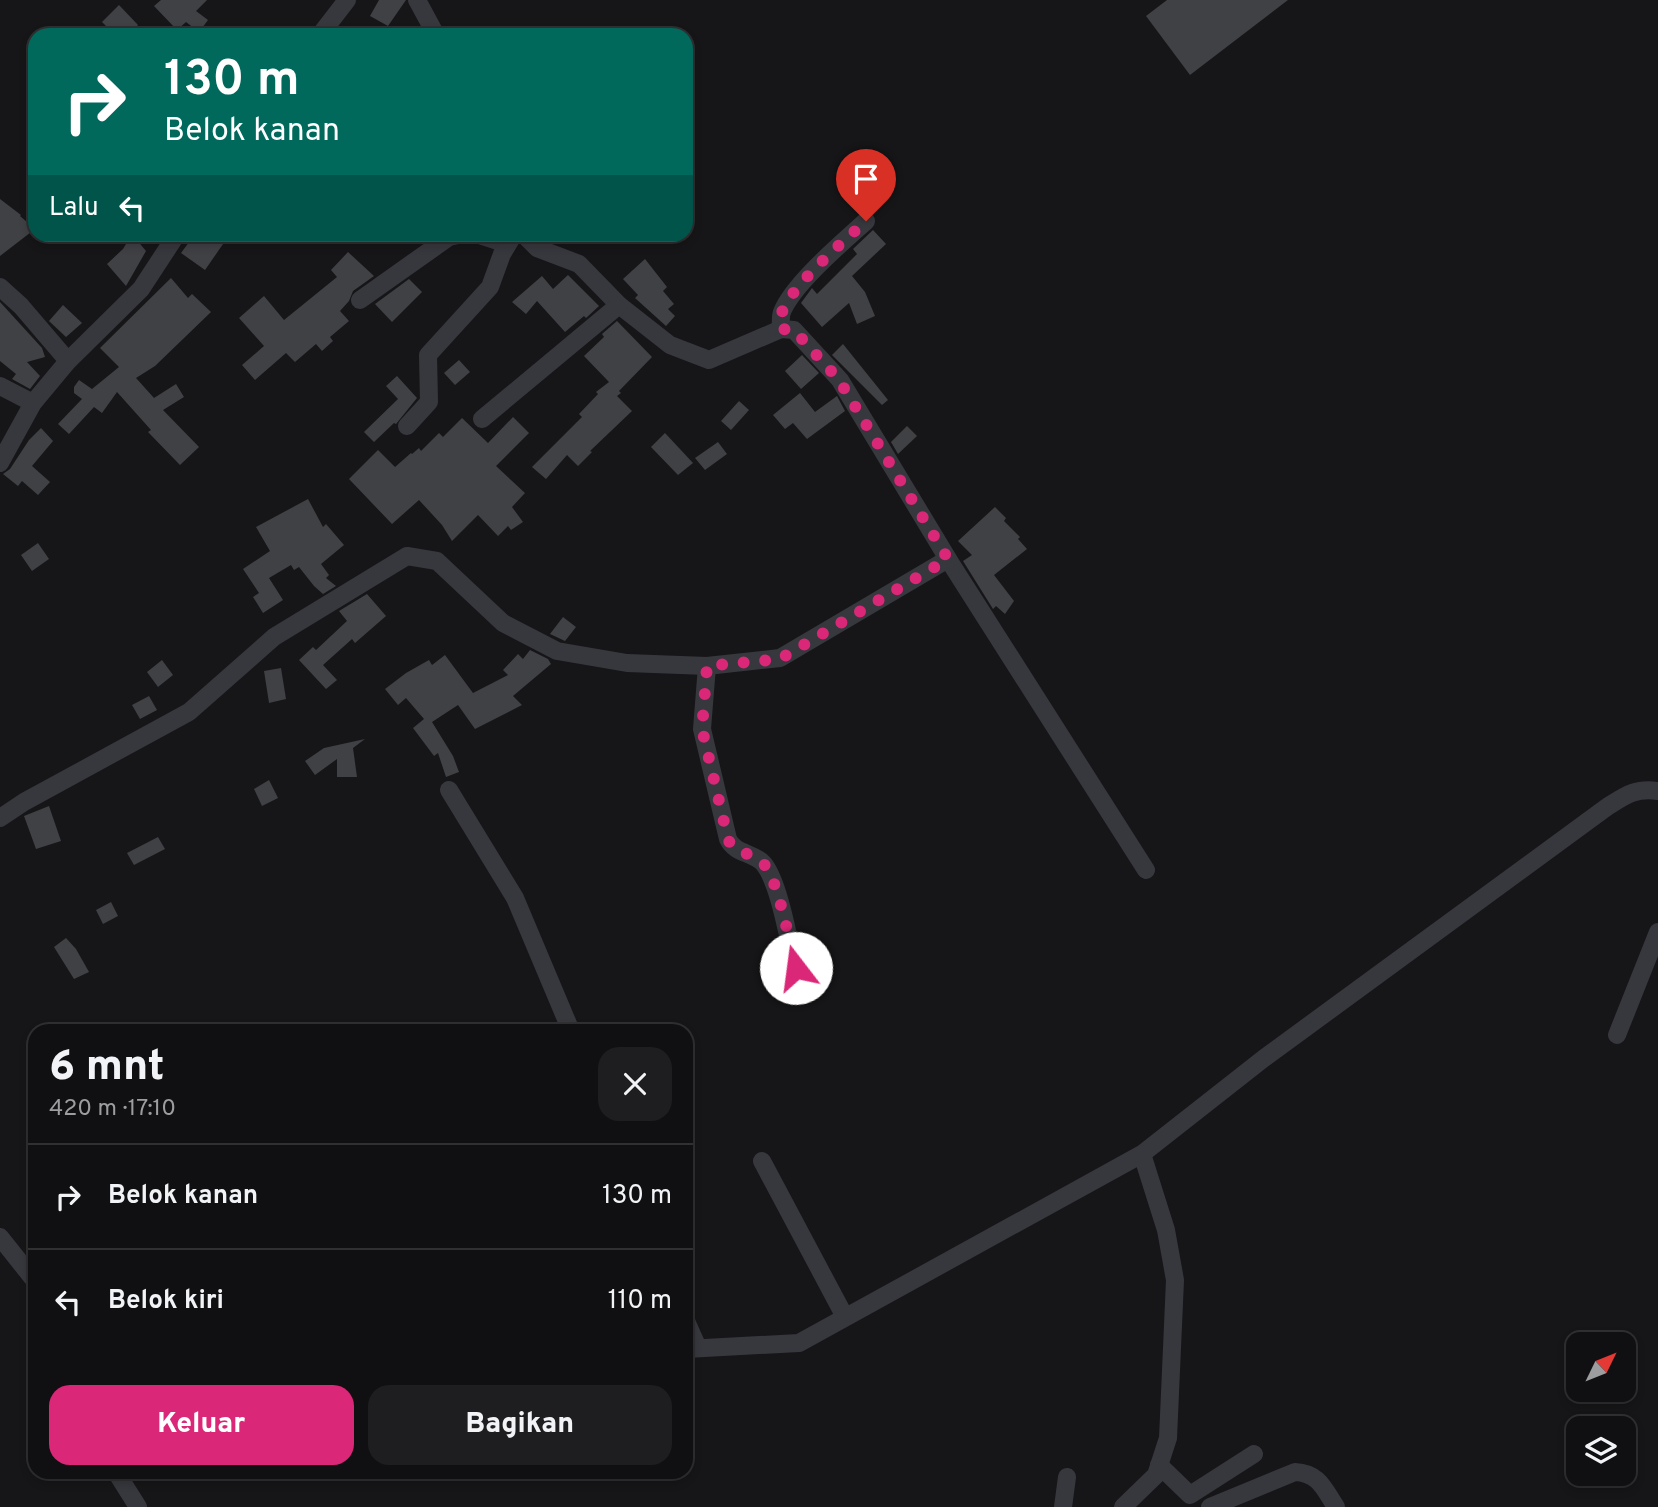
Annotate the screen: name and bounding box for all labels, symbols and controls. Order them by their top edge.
text: 130 m [164,51,300,113]
icon: right [49,56,140,147]
text: Belok kanan [164,112,340,152]
pin [836,149,896,221]
icon: arrive [847,160,885,198]
icon: left [113,189,151,227]
text: Lalu [49,192,99,225]
position arrow [759,931,833,1005]
text: 6 mnt [49,1042,164,1095]
button: close [598,1047,672,1121]
text: 420 m · 17:10 [49,1095,176,1124]
icon: right [49,1178,87,1216]
text: Belok kanan [108,1180,258,1213]
text: 130 m [602,1180,672,1213]
icon: left [49,1283,87,1321]
text: Belok kiri [108,1285,224,1318]
text: 110 m [608,1285,672,1318]
north arrow [1566,1332,1636,1402]
map controls [1566,1332,1636,1486]
button: Keluar [49,1385,354,1465]
button: Bagikan [368,1385,672,1465]
button: layers [1566,1416,1636,1486]

